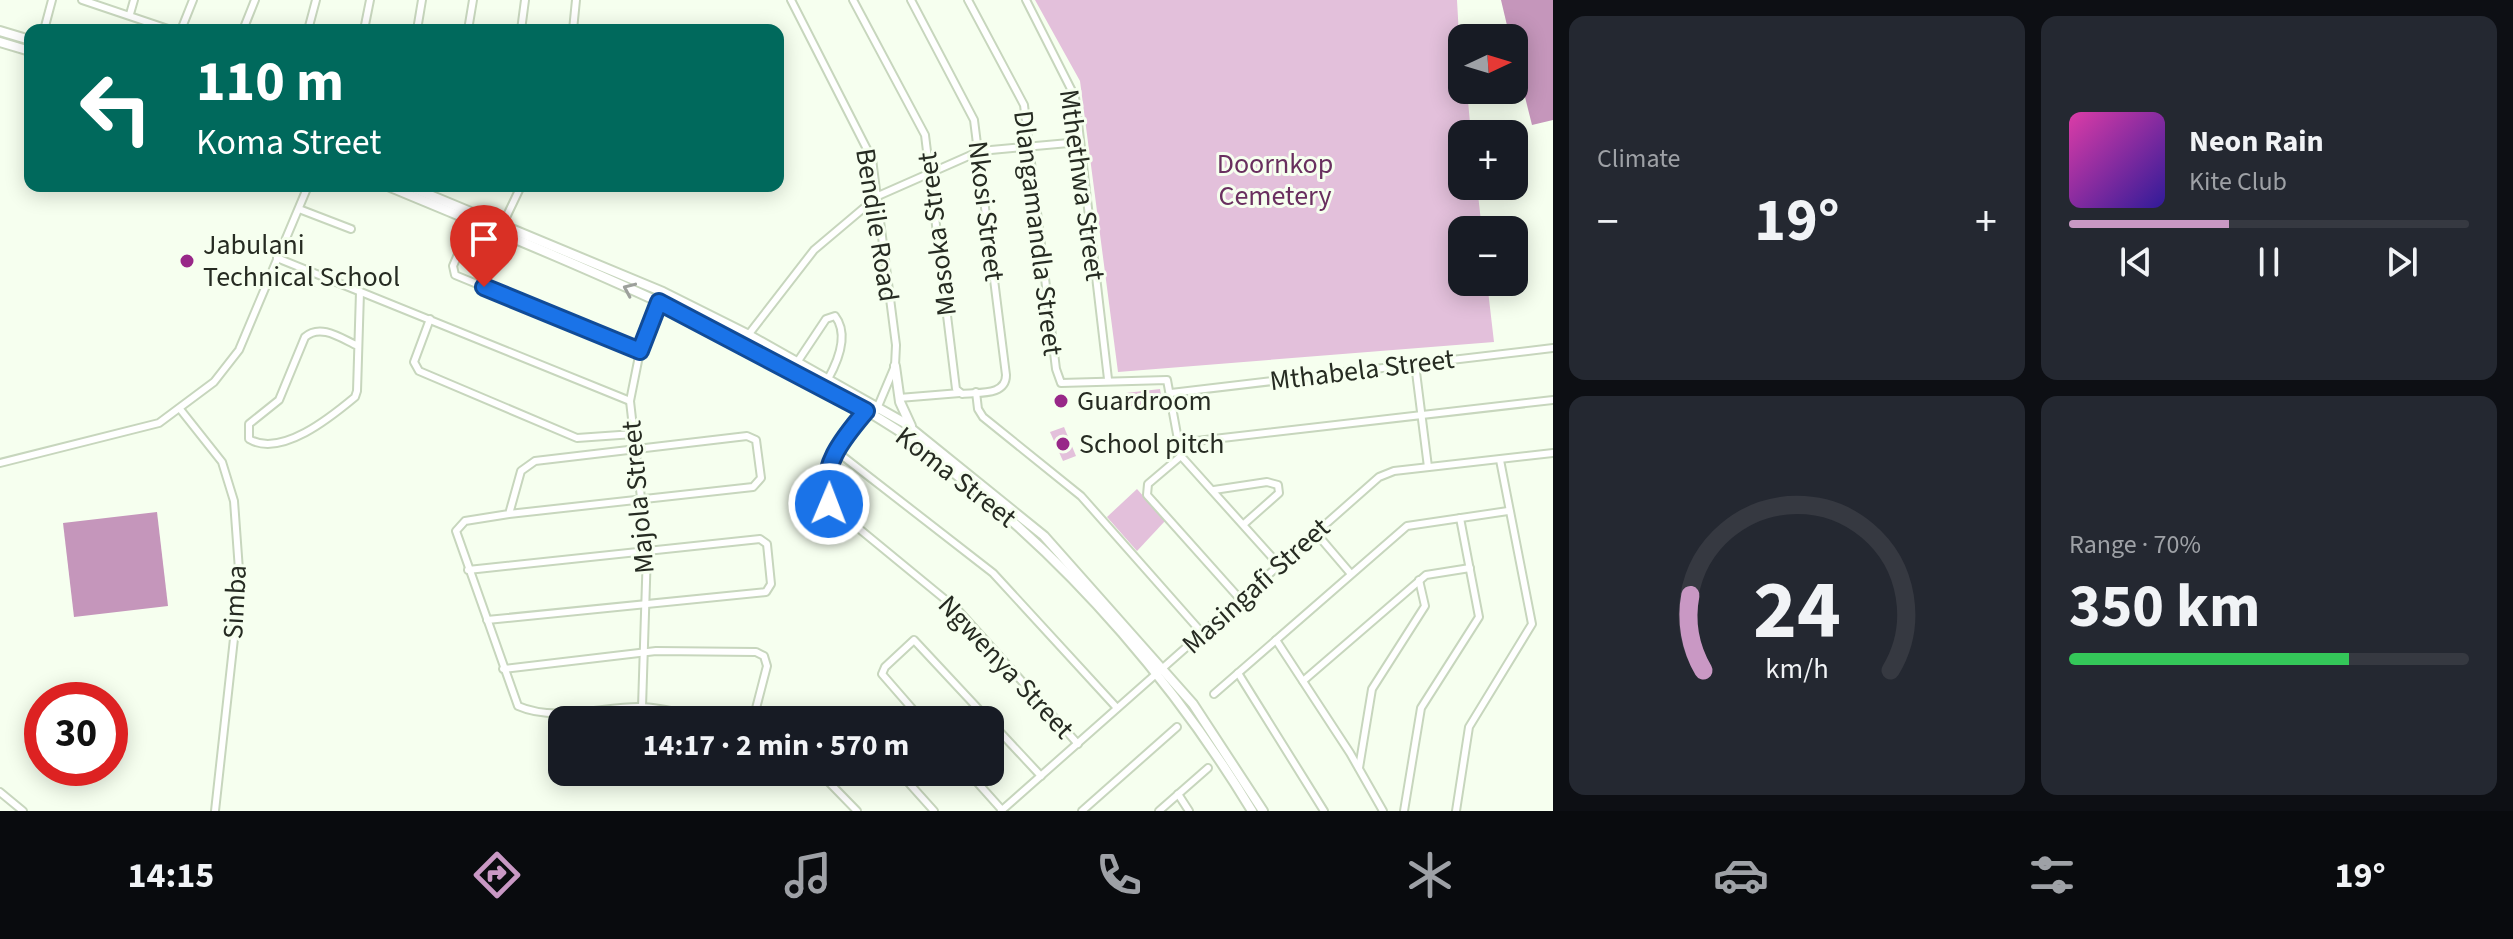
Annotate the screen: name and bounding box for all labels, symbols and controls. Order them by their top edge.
north arrow [1448,24,1528,104]
map controls [1448,24,1528,296]
text: 110 m [196,43,344,122]
icon: left [64,56,168,160]
street label: Mthethwa Street [1049,87,1115,284]
street label: Dlangamandla Street [1003,108,1073,358]
text: Koma Street [196,117,381,168]
button: + [1448,120,1528,200]
text: Neon Rain [2189,120,2324,163]
street label: Nkosi Street [958,139,1015,284]
text: Climate [1597,140,1681,177]
park label: Doornkop Cemetery [1217,144,1333,216]
street label: Bendile Road [845,145,909,305]
street label: Masoka Street [907,149,967,318]
text: Kite Club [2189,163,2287,200]
text: 19° [1754,179,1840,264]
text: − [1597,191,1619,254]
text: + [1975,191,1997,254]
pin [450,205,518,287]
button: − [1448,216,1528,296]
icon: arrive [462,217,506,261]
place label: Jabulani Technical School [203,225,400,297]
icon: previous [2114,240,2158,284]
icon: pause [2247,240,2291,284]
icon: next [2380,240,2424,284]
marker: Jabulani Technical School [178,252,196,270]
one-way arrow [623,282,637,298]
street label: Mthabela Street [1267,339,1457,401]
place label: Guardroom [1077,381,1212,421]
marker: Guardroom [1052,392,1070,410]
street label: Koma Street [887,417,1026,537]
street label: Majola Street [611,418,665,575]
place label: School pitch [1079,424,1225,464]
marker: School pitch [1054,435,1072,453]
position arrow [787,462,871,546]
street label: Masingafi Street [1173,508,1339,663]
text: Range · 70% [2069,526,2201,563]
text: 24 [1753,552,1841,670]
street label: Simba [213,564,257,640]
text: 350 km [2069,565,2260,650]
street label: Ngwenya Street [929,586,1084,748]
text: km/h [1765,649,1829,689]
speed limit sign: 30 [24,682,128,786]
text: 14:17 · 2 min · 570 m [643,724,909,767]
icon: directions [469,847,525,903]
icon: music [780,847,836,903]
icon: phone [1091,847,1147,903]
icon: climate [1402,847,1458,903]
icon: car [1713,847,1769,903]
icon: filters [2024,847,2080,903]
text: 14:15 [127,850,214,901]
text: 19° [2334,850,2386,901]

